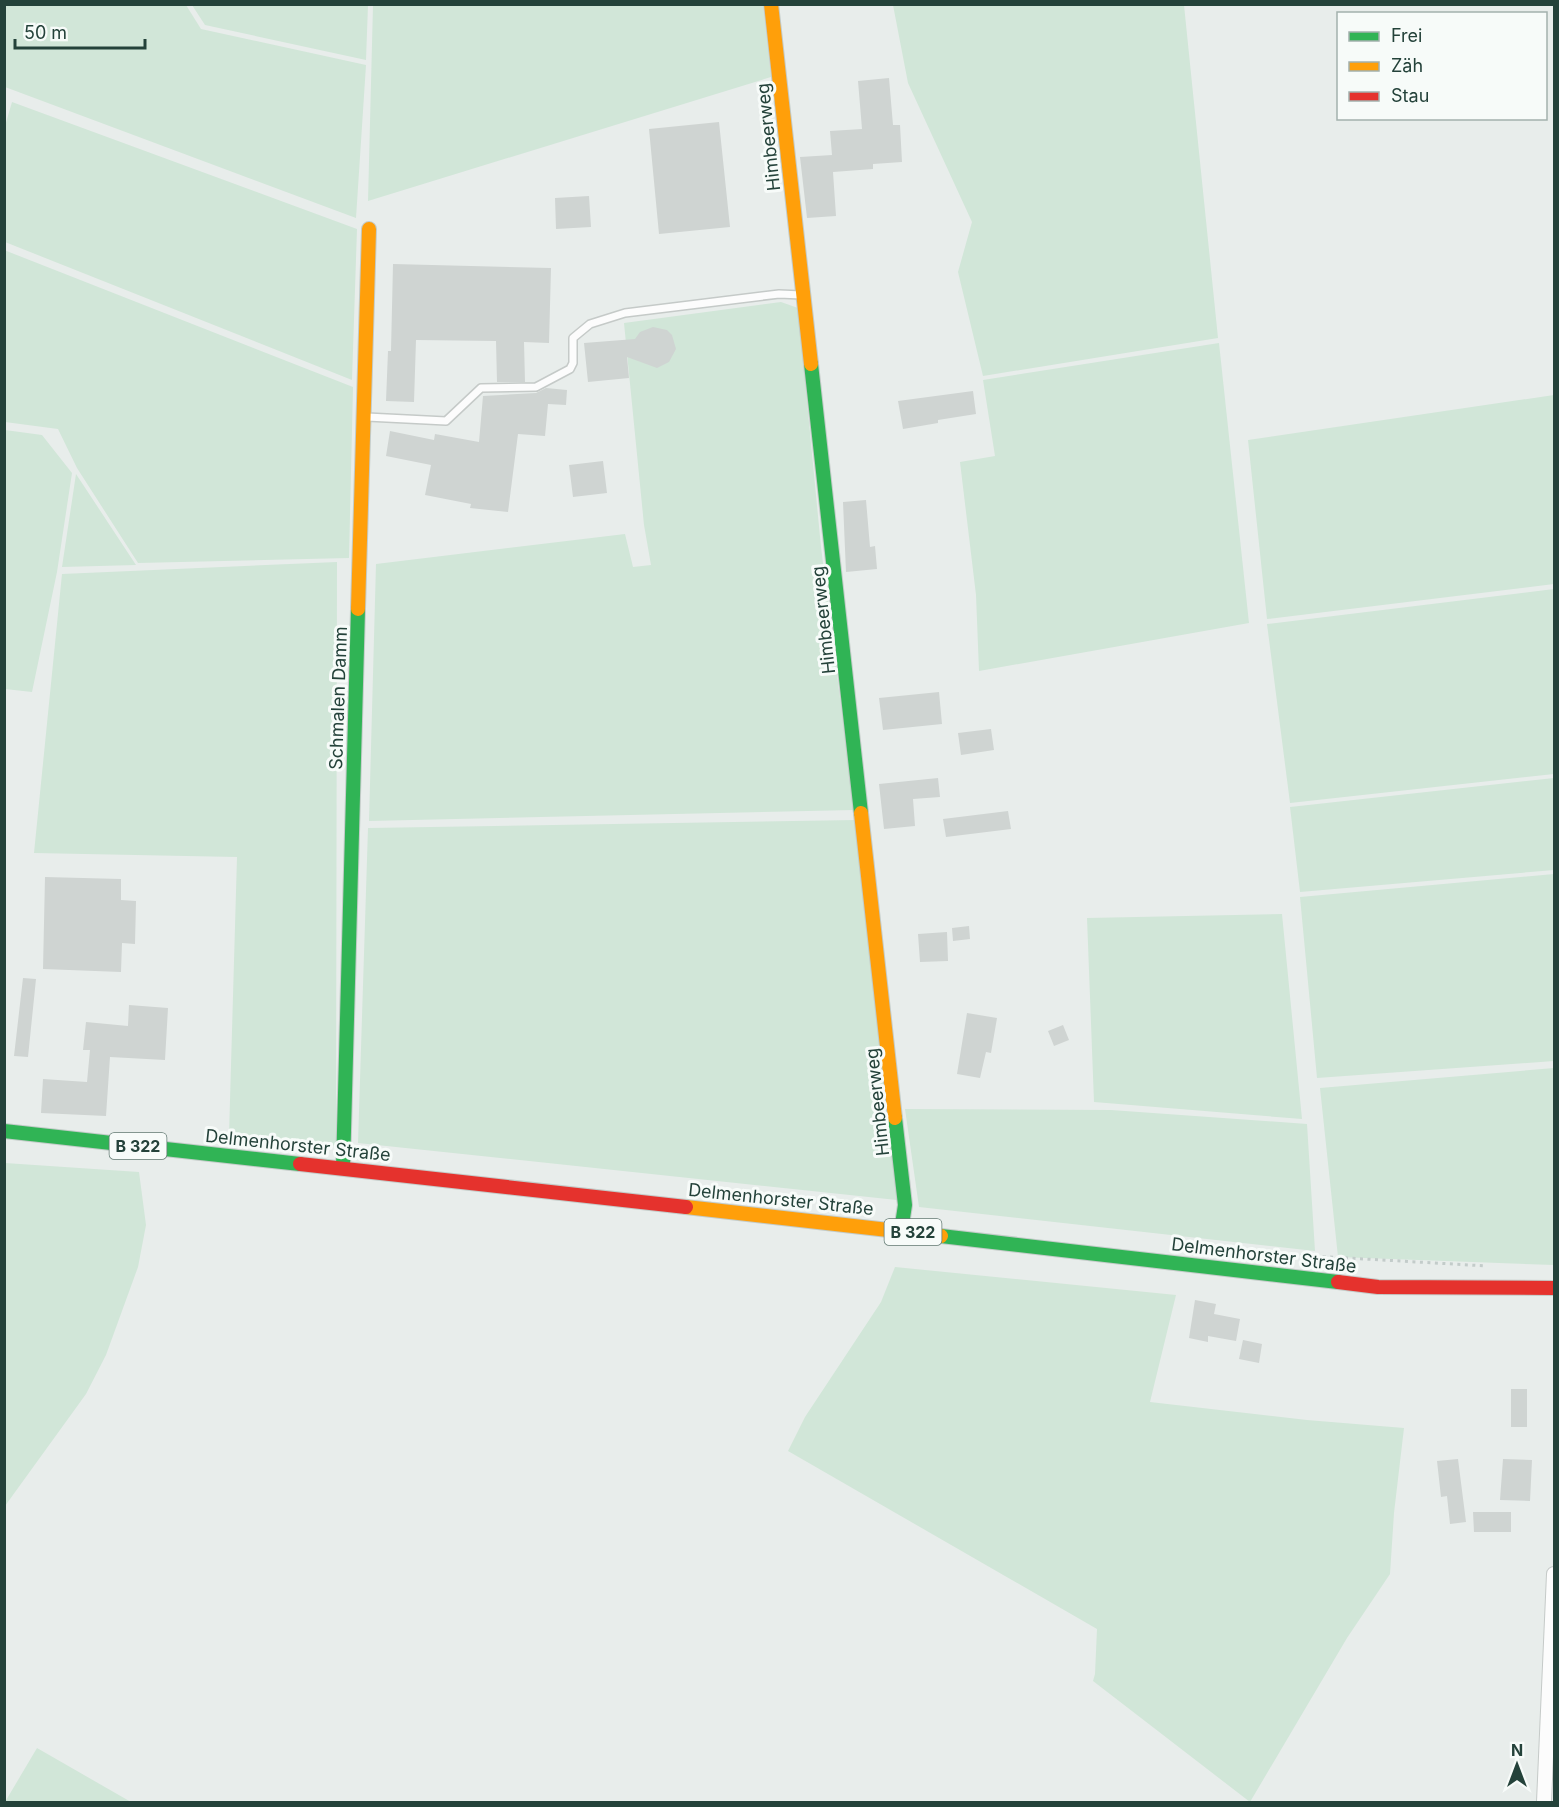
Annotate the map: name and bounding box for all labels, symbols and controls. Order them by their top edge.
scale bar [15,12,146,50]
legend [1337,12,1547,120]
text: 50 m [24,22,67,43]
text: Frei [1391,25,1422,46]
text: Zäh [1391,55,1423,76]
street label: Himbeerweg [752,82,784,192]
text: Stau [1391,85,1429,106]
street label: Himbeerweg [807,565,839,675]
street label: Schmalen Damm [325,626,351,770]
street label: Himbeerweg [861,1047,893,1157]
street label: Delmenhorster Straße [204,1125,392,1165]
road number: B 322 [110,1133,166,1159]
street label: Delmenhorster Straße [687,1179,875,1219]
road number: B 322 [884,1219,942,1245]
street label: Delmenhorster Straße [1170,1233,1358,1277]
north arrow [1487,1735,1547,1795]
text: N [1511,1740,1523,1760]

